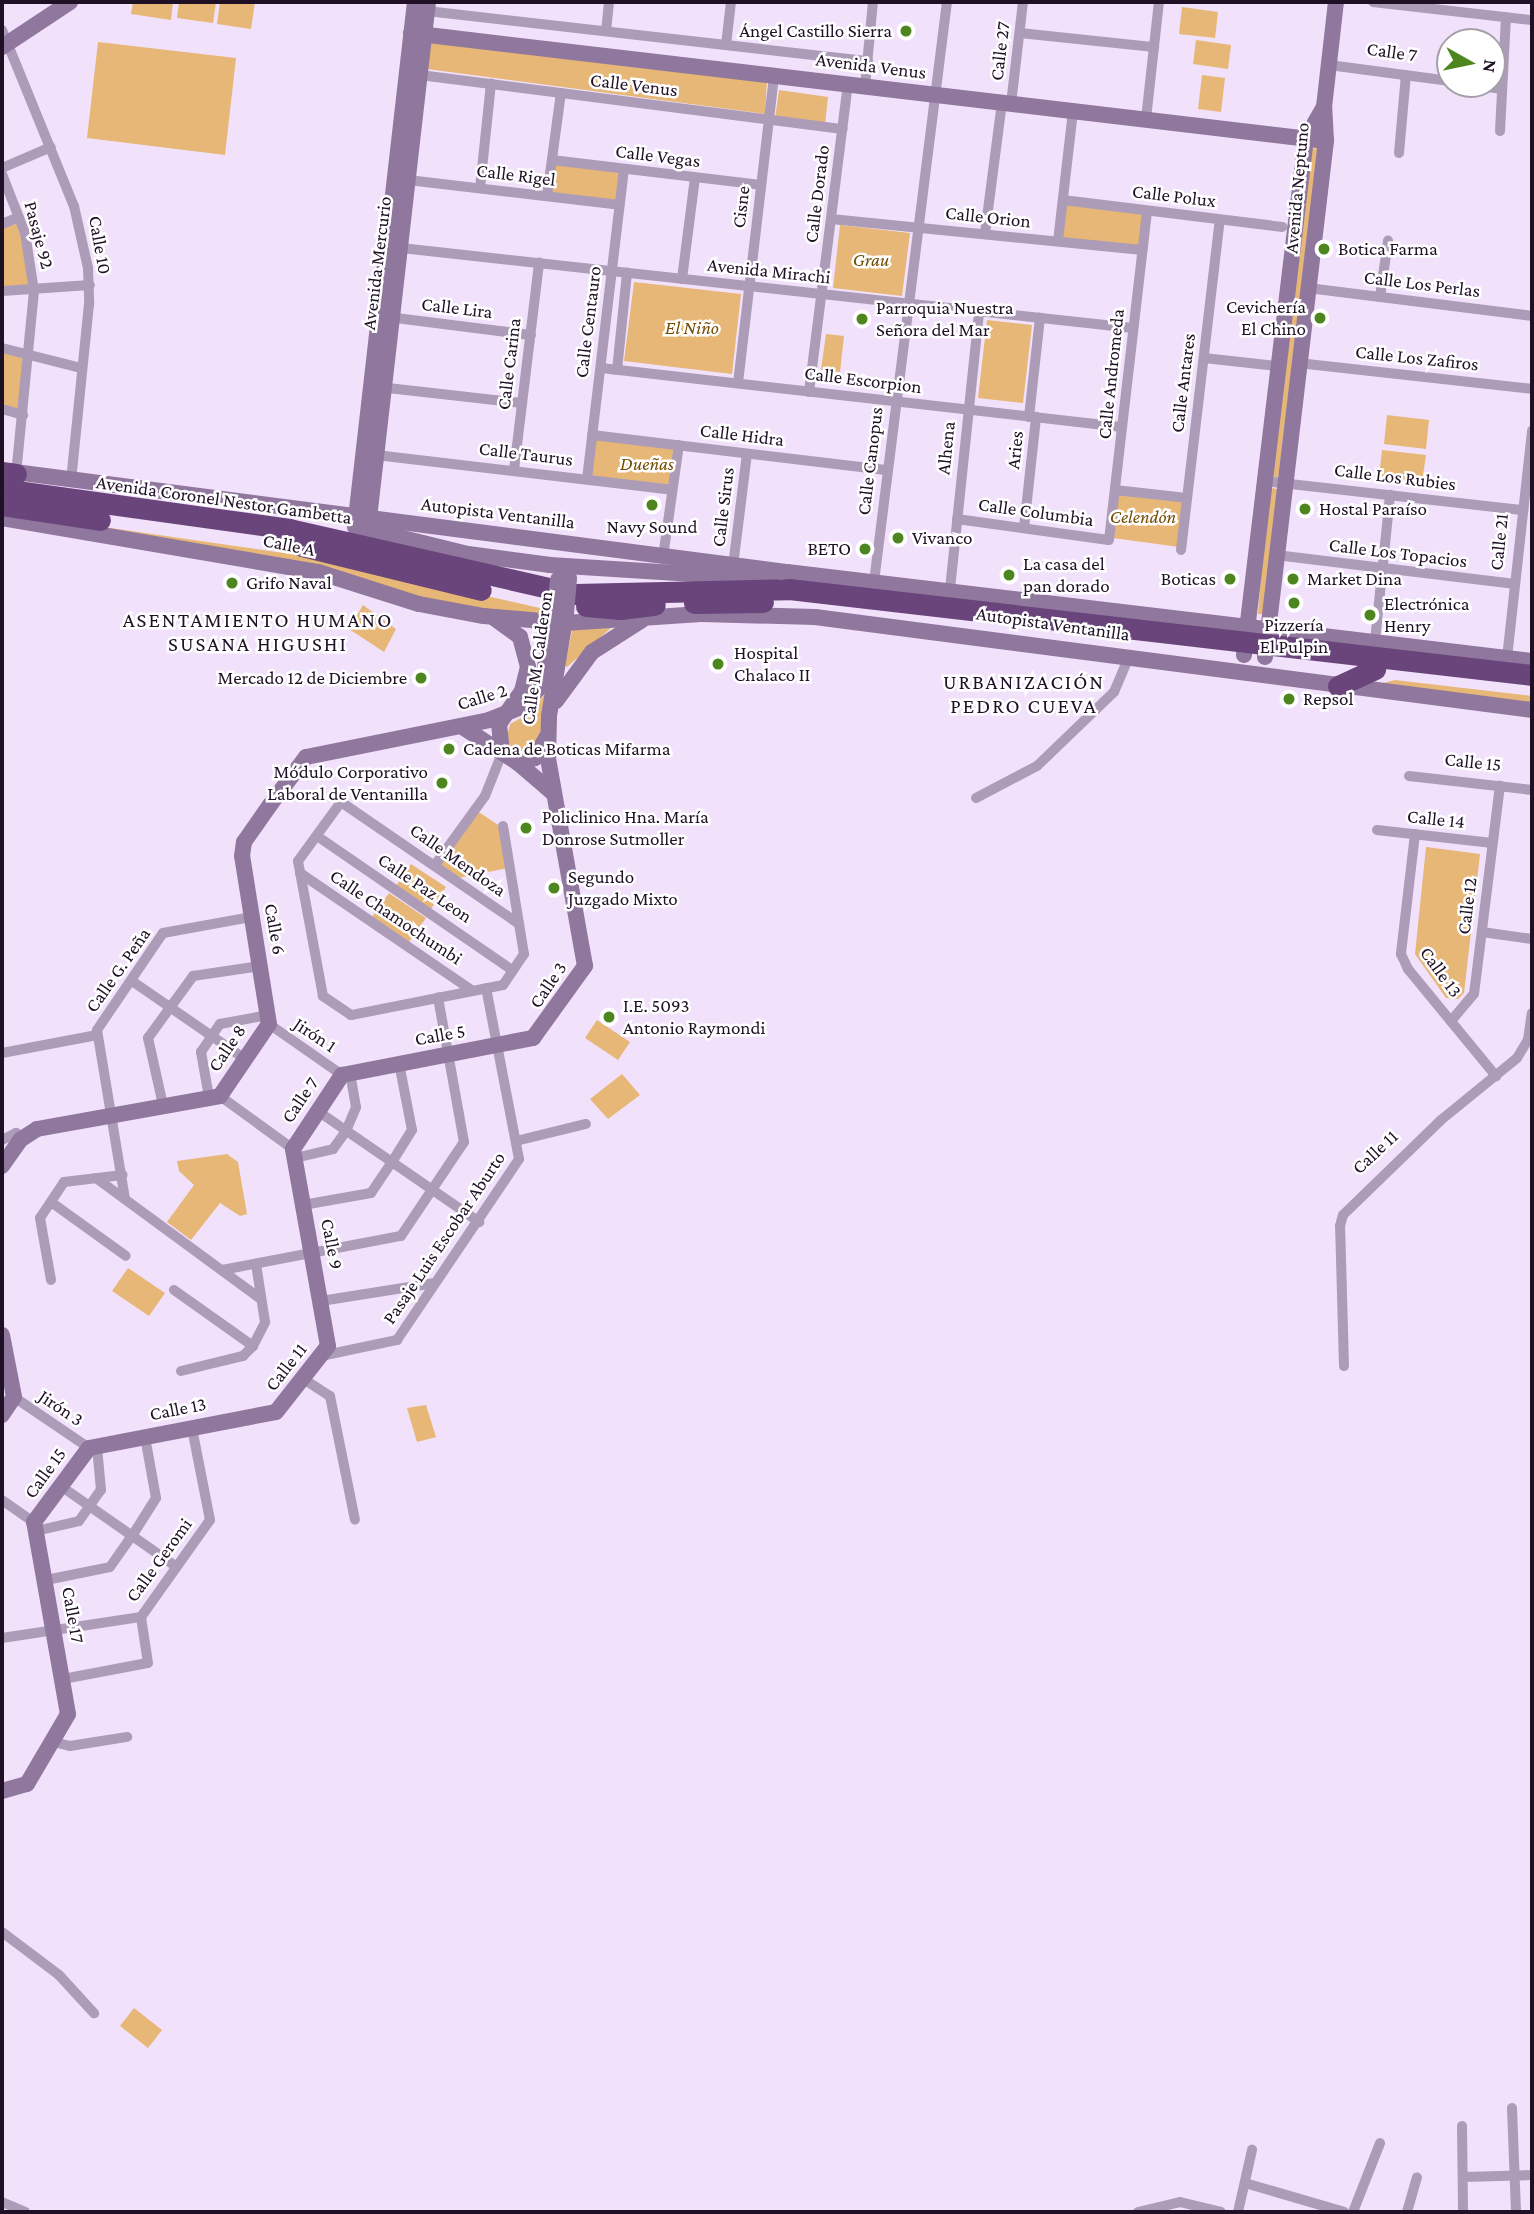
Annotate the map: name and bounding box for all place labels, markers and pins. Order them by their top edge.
place label: Ángel Castillo Sierra [739,20,892,42]
marker: Ángel Castillo Sierra [898,23,914,39]
place label: Botica Farma [1338,238,1438,260]
marker: Botica Farma [1316,241,1332,257]
place label: Cevichería El Chino [1226,296,1306,340]
place label: Parroquia Nuestra Señora del Mar [876,297,1014,341]
marker: Cevichería El Chino [1312,310,1328,326]
marker: Parroquia Nuestra Señora del Mar [854,311,870,327]
marker: Navy Sound [644,497,660,513]
place label: Hostal Paraíso [1319,498,1427,520]
marker: Hostal Paraíso [1297,501,1313,517]
place label: Navy Sound [607,516,697,538]
place label: Vivanco [912,527,972,549]
marker: Vivanco [890,530,906,546]
place label: BETO [807,538,851,560]
marker: BETO [857,541,873,557]
place label: La casa del pan dorado [1023,553,1110,597]
marker: La casa del pan dorado [1001,567,1017,583]
place label: Boticas [1161,568,1216,590]
place label: Market Dina [1307,568,1402,590]
marker: Boticas [1222,571,1238,587]
marker: Market Dina [1285,571,1301,587]
place label: Grifo Naval [246,572,332,594]
marker: Grifo Naval [224,575,240,591]
place label: Electrónica Henry [1384,593,1469,637]
marker: Pizzería El Pulpin [1286,595,1302,611]
marker: Electrónica Henry [1362,607,1378,623]
place label: Pizzería El Pulpin [1260,614,1328,658]
place label: Hospital Chalaco II [734,642,810,686]
marker: Hospital Chalaco II [708,654,728,674]
place label: Mercado 12 de Diciembre [217,667,407,689]
marker: Mercado 12 de Diciembre [413,670,429,686]
place label: Repsol [1303,688,1353,710]
marker: Repsol [1281,691,1297,707]
place label: Cadena de Boticas Mifarma [463,738,670,760]
marker: Cadena de Boticas Mifarma [441,741,457,757]
place label: Módulo Corporativo Laboral de Ventanilla [267,761,428,805]
marker: Módulo Corporativo Laboral de Ventanilla [434,775,450,791]
place label: Policlinico Hna. María Donrose Sutmoller [542,806,709,850]
marker: Policlinico Hna. María Donrose Sutmoller [516,818,536,838]
place label: Segundo Juzgado Mixto [568,866,678,910]
marker: Segundo Juzgado Mixto [546,880,562,896]
place label: I.E. 5093 Antonio Raymondi [623,995,766,1039]
marker: I.E. 5093 Antonio Raymondi [601,1009,617,1025]

